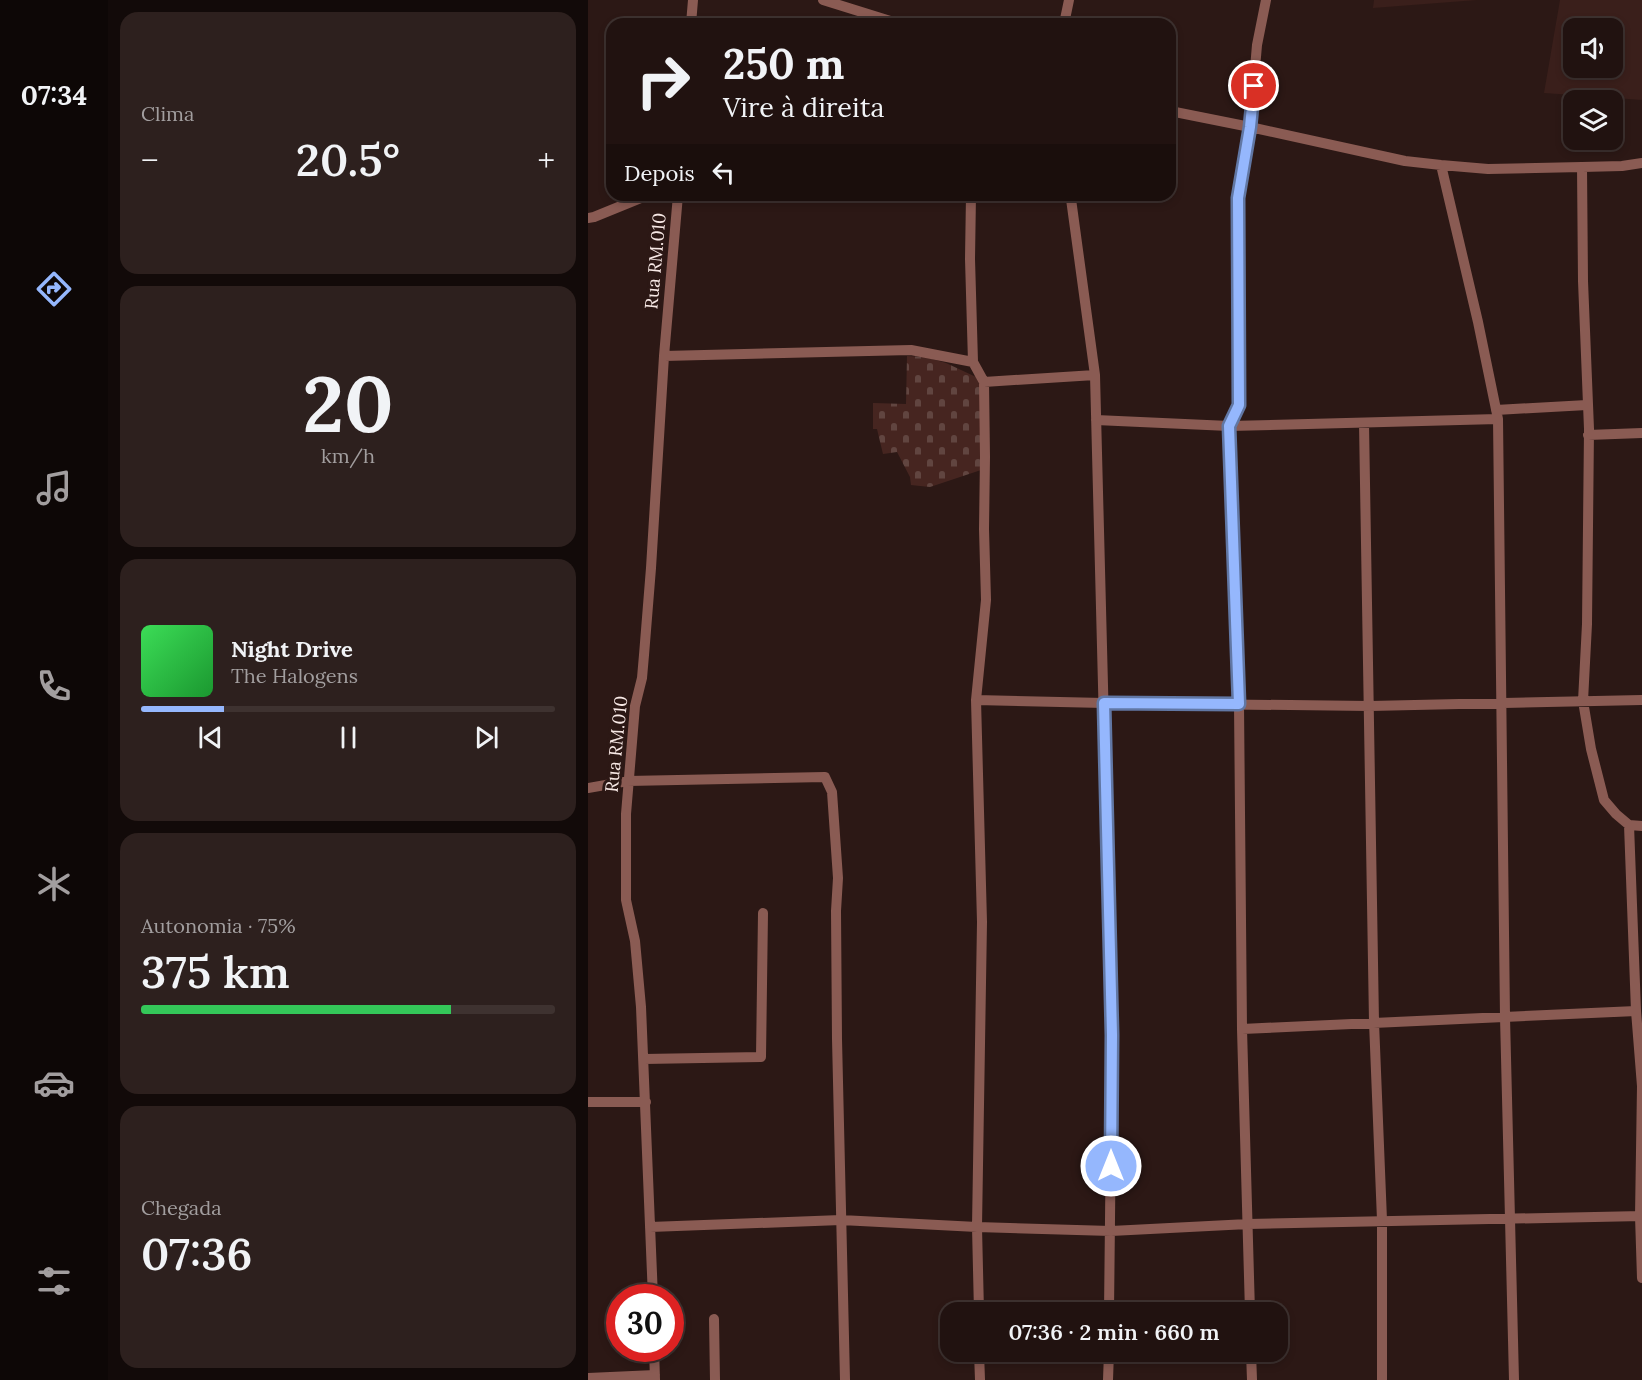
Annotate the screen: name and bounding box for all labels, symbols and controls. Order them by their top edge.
map controls [1563,18,1623,150]
button: sound [1563,18,1623,78]
text: 250 m [723,37,844,91]
icon: right [624,42,702,120]
pin [1228,60,1279,111]
icon: arrive [1237,69,1270,102]
text: 07:34 [21,78,87,112]
text: Vire à direita [723,90,884,124]
button: layers [1563,90,1623,150]
text: Clima [141,101,194,126]
text: 20.5° [296,131,400,188]
text: − [141,139,159,181]
text: + [538,139,555,181]
icon: left [707,156,740,189]
text: Depois [624,159,695,187]
street label: Rua RM.010 [639,212,671,310]
icon: directions [33,268,75,310]
text: 20 [302,354,394,453]
text: km/h [321,443,375,468]
icon: music [33,467,75,509]
text: Night Drive [231,635,353,663]
text: The Halogens [231,663,358,688]
icon: phone [33,665,75,707]
street label: Rua RM.010 [599,695,633,793]
icon: previous [194,721,227,754]
icon: pause [332,721,365,754]
icon: next [470,721,503,754]
icon: climate [33,863,75,905]
text: Autonomia · 75% [141,913,296,938]
text: 375 km [141,943,290,1000]
icon: car [33,1062,75,1104]
position arrow [1079,1134,1143,1198]
text: Chegada [141,1195,221,1220]
text: 07:36 [141,1225,252,1282]
icon: filters [33,1260,75,1302]
speed limit sign: 30 [606,1284,684,1362]
text: 07:36 · 2 min · 660 m [1008,1318,1220,1346]

